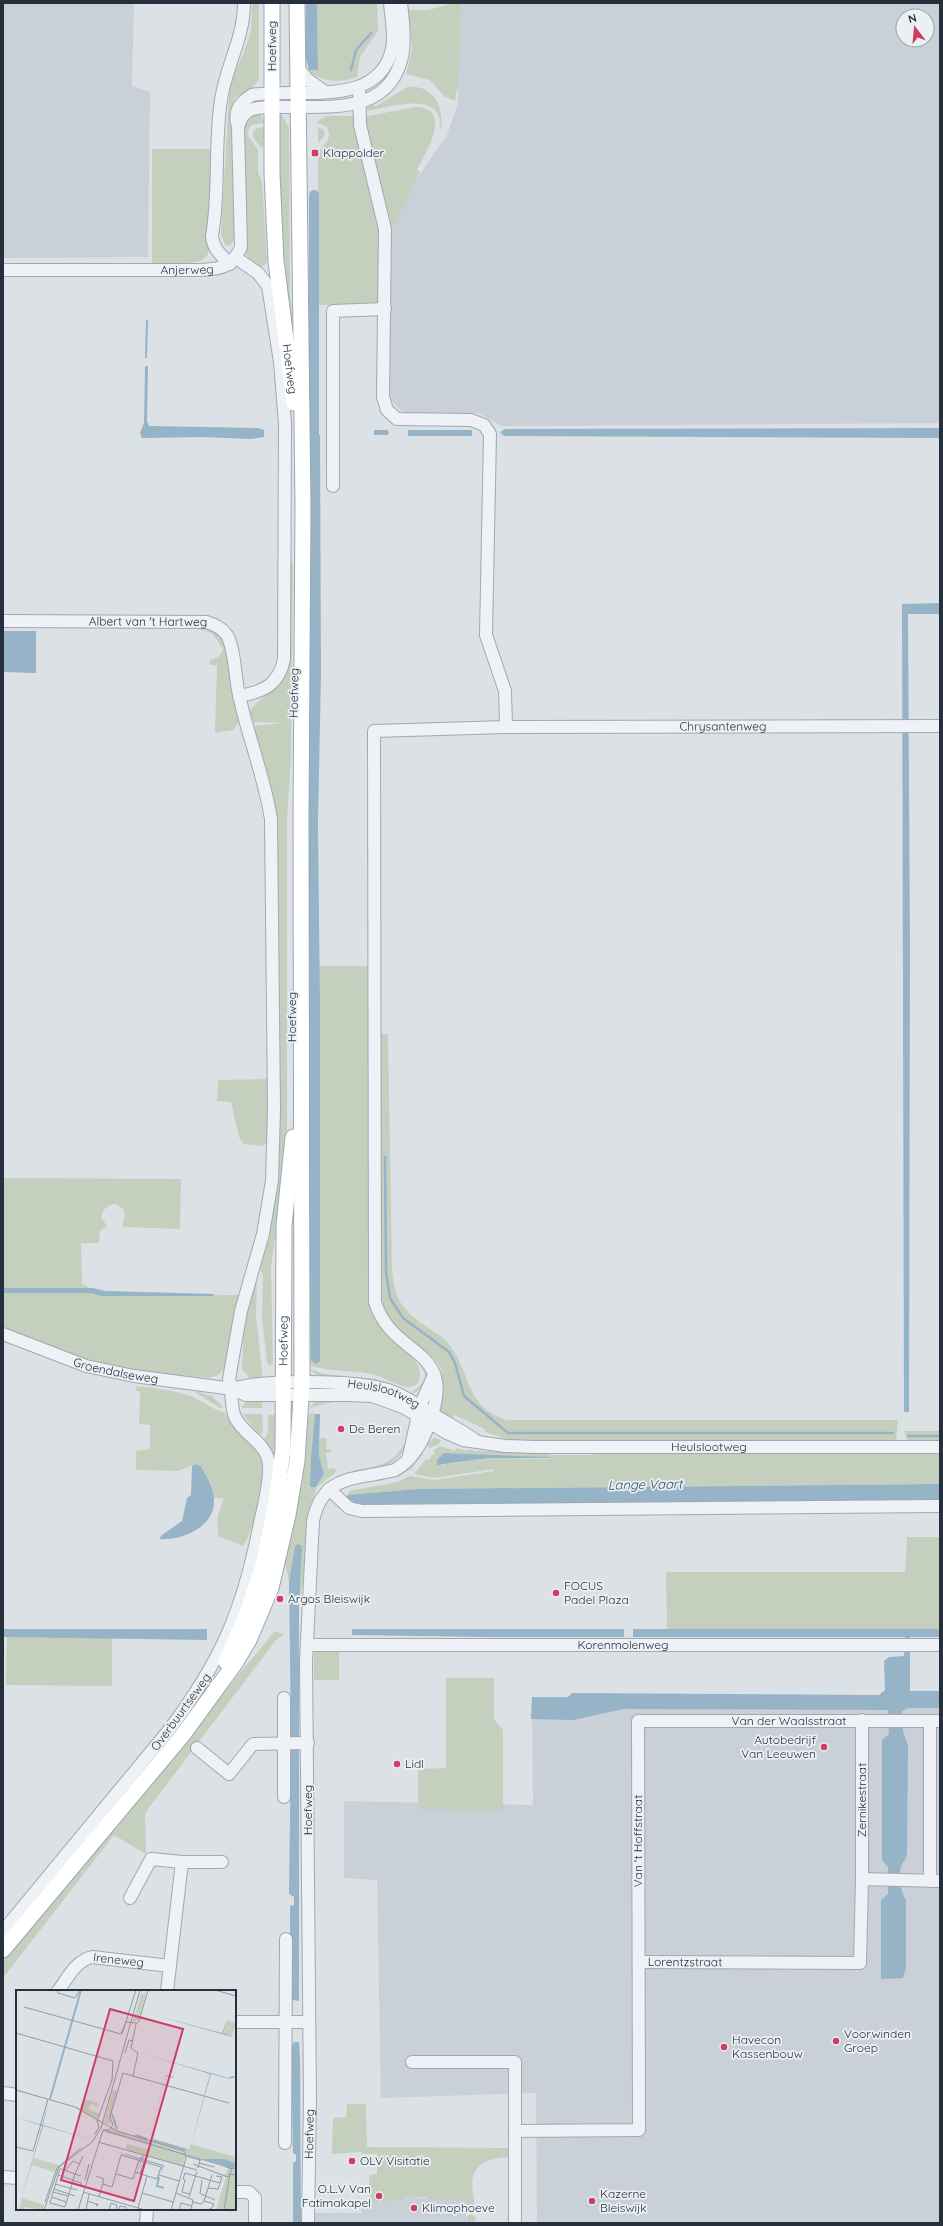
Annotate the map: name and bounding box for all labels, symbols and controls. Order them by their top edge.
north arrow [895,8,935,48]
text: N [906,11,918,26]
street label: Hoefweg [264,21,279,71]
place label: Klappolder [323,145,385,160]
marker: Klappolder [310,148,320,158]
street label: Anjerweg [160,261,214,277]
street label: Hoefweg [280,343,301,395]
street label: Albert van 't Hartweg [89,613,207,629]
street label: Hoefweg [286,668,301,718]
street label: Chrysantenweg [680,718,766,734]
street label: Hoefweg [284,992,299,1042]
street label: Hoefweg [275,1316,291,1366]
street label: Groendalseweg [71,1354,159,1386]
street label: Heulslootweg [347,1376,423,1412]
place label: De Beren [349,1421,400,1436]
marker: De Beren [336,1424,346,1434]
street label: Heulslootweg [671,1439,747,1454]
water label: Lange Vaart [607,1475,684,1493]
place label: FOCUS Padel Plaza [564,1578,629,1607]
marker: FOCUS Padel Plaza [551,1588,561,1598]
place label: Argos Bleiswijk [288,1591,370,1606]
marker: Argos Bleiswijk [275,1594,285,1604]
street label: Korenmolenweg [577,1637,669,1652]
street label: Overbuurtseweg [147,1670,214,1753]
street label: Van der Waalsstraat [732,1713,846,1728]
place label: Autobedrijf Van Leeuwen [741,1732,817,1761]
marker: Autobedrijf Van Leeuwen [819,1742,829,1752]
place label: Lidl [405,1756,424,1771]
marker: Lidl [392,1759,402,1769]
street label: Zernikestraat [854,1763,869,1837]
street label: Hoefweg [300,1785,315,1835]
street label: Van 't Hoffstraat [630,1795,645,1887]
street label: Ireneweg [92,1949,145,1970]
street label: Lorentzstraat [648,1954,722,1969]
inset map [16,1990,236,2210]
place label: Voorwinden Groep [844,2026,911,2055]
place label: Havecon Kassenbouw [732,2032,803,2061]
marker: Voorwinden Groep [831,2036,841,2046]
marker: Havecon Kassenbouw [719,2042,729,2052]
street label: Hoefweg [301,2109,317,2159]
place label: OLV Visitatie [360,2153,430,2168]
marker: OLV Visitatie [347,2156,357,2166]
place label: O.L.V Van Fatimakapel [302,2181,371,2210]
place label: Kazerne Bleiswijk [600,2186,647,2215]
marker: O.L.V Van Fatimakapel [374,2191,384,2201]
marker: Kazerne Bleiswijk [587,2196,597,2206]
place label: Klimophoeve [422,2200,495,2215]
marker: Klimophoeve [409,2203,419,2213]

